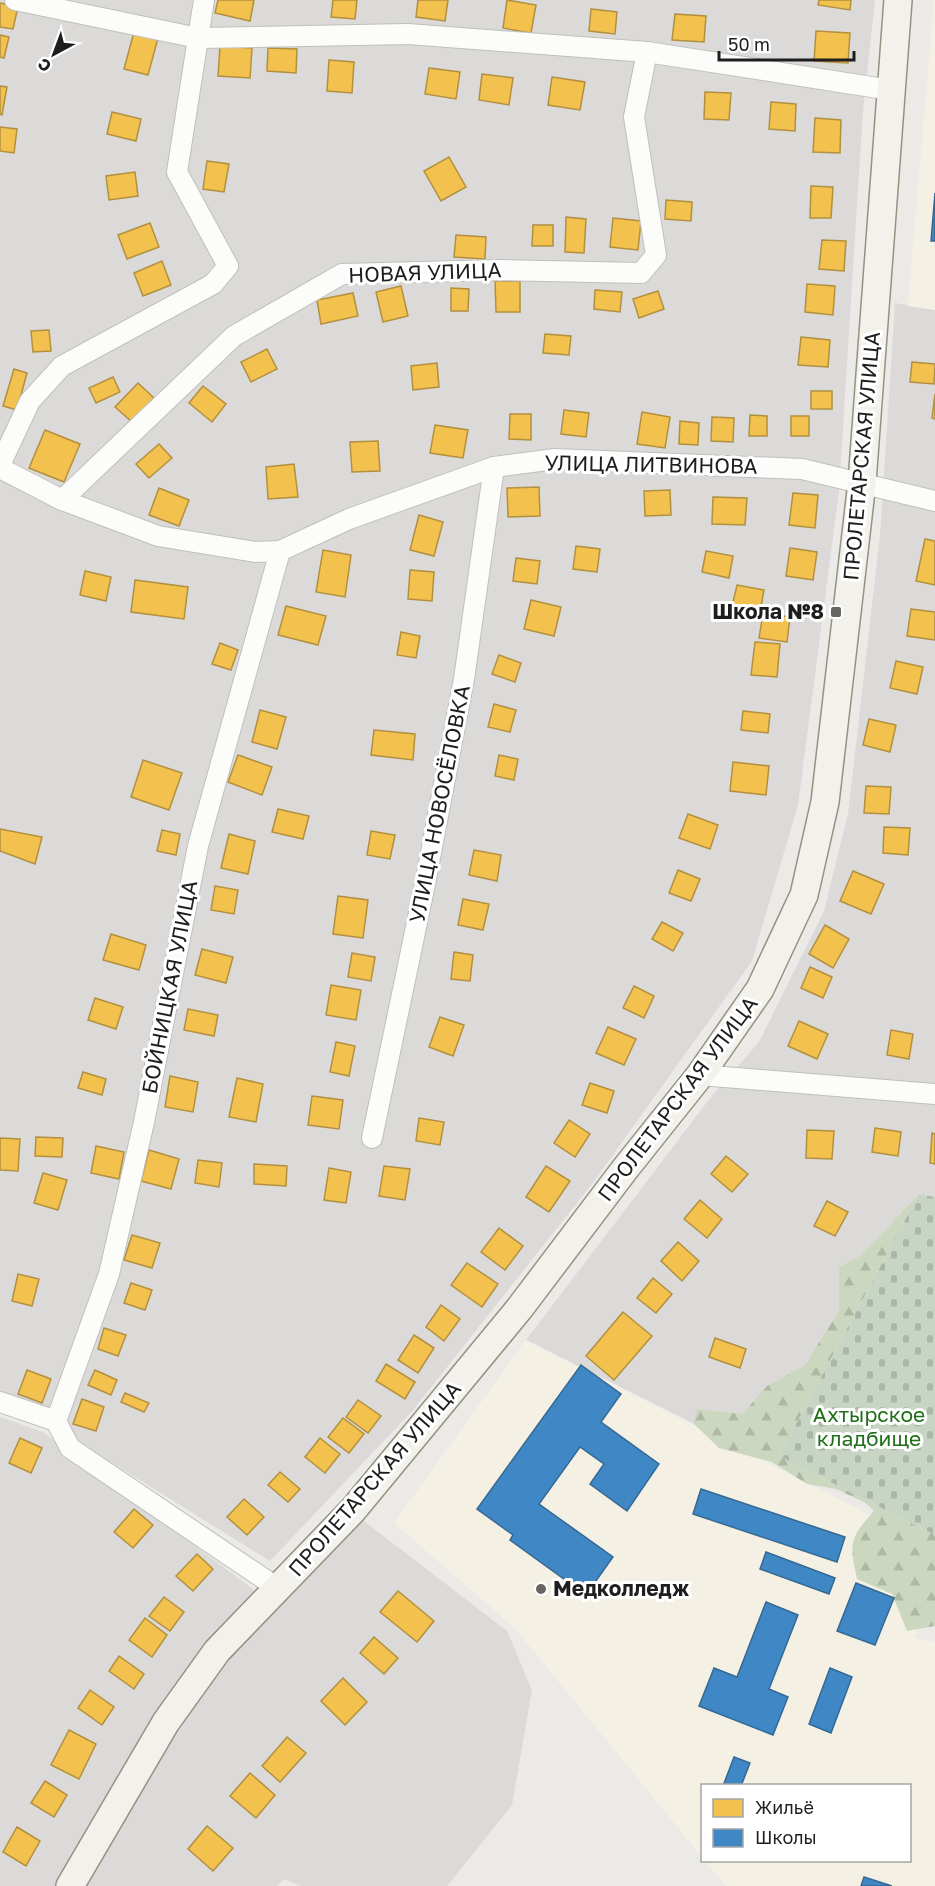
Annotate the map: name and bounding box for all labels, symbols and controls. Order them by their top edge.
north arrow [24,24,84,84]
scale bar [719,24,854,62]
text: 50 m [728,33,770,55]
text: С [33,54,55,77]
street label: НОВАЯ УЛИЦА [348,256,502,288]
street label: ПРОЛЕТАРСКАЯ УЛИЦА [837,330,885,582]
street label: УЛИЦА ЛИТВИНОВА [544,449,758,479]
place label: Школа №8 [712,598,824,624]
marker: Школа №8 [829,605,843,619]
street label: УЛИЦА НОВОСЁЛОВКА [403,683,475,925]
street label: БОЙНИЦКАЯ УЛИЦА [136,878,202,1096]
street label: ПРОЛЕТАРСКАЯ УЛИЦА [592,991,763,1206]
street label: ПРОЛЕТАРСКАЯ УЛИЦА [282,1376,466,1581]
park label: Ахтырское кладбище [813,1401,925,1451]
place label: Медколледж [553,1575,690,1601]
marker: Медколледж [534,1582,548,1596]
legend [701,1784,911,1862]
text: Жильё [755,1796,814,1818]
text: Школы [755,1826,817,1848]

